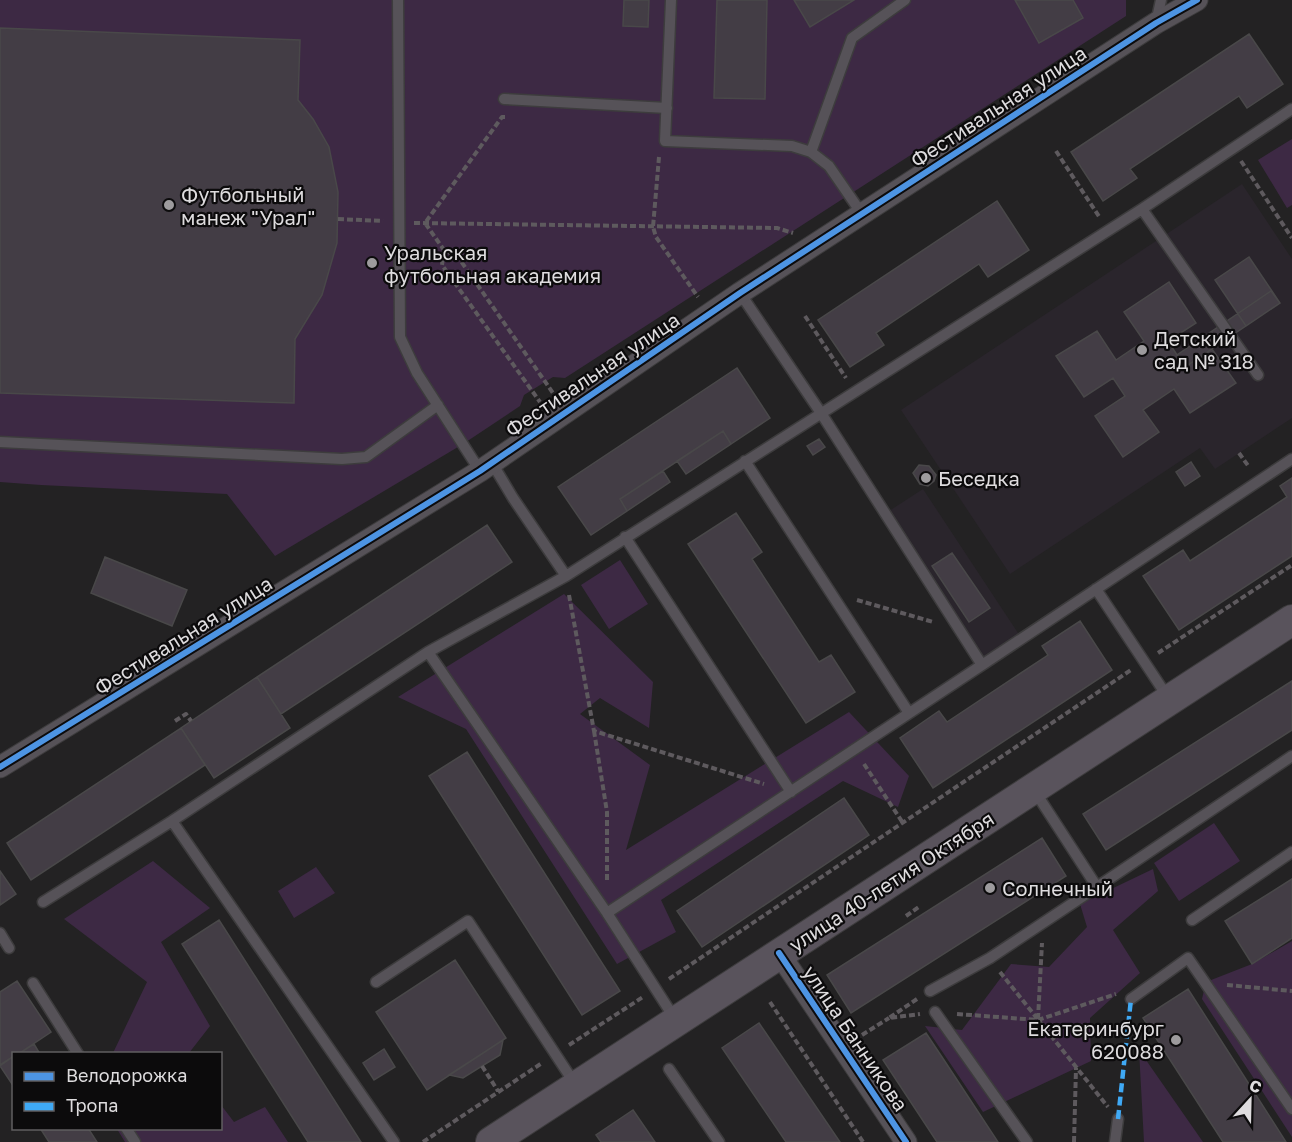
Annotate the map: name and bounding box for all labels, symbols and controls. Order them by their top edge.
street label: Фестивальная улица [906,40,1090,172]
place label: Футбольный манеж "Урал" [181,182,315,229]
marker: Футбольный манеж "Урал" [162,198,176,212]
place label: Уральская футбольная академия [384,240,601,287]
marker: Уральская футбольная академия [365,256,379,270]
street label: Фестивальная улица [500,307,684,441]
place label: Детский сад № 318 [1154,326,1254,373]
marker: Детский сад № 318 [1135,343,1149,357]
place label: Беседка [938,466,1020,490]
marker: Беседка [919,471,933,485]
street label: Фестивальная улица [90,571,276,699]
street label: улица 40-летия Октября [784,806,998,956]
place label: Солнечный [1002,876,1113,900]
marker: Солнечный [983,881,997,895]
street label: улица Банникова [798,961,914,1115]
place label: Екатеринбург 620088 [1027,1016,1164,1063]
marker: Екатеринбург 620088 [1169,1033,1183,1047]
legend [12,1052,222,1130]
text: Велодорожка [66,1064,187,1086]
north arrow [1220,1070,1280,1130]
text: С [1247,1075,1265,1097]
text: Тропа [66,1094,118,1116]

